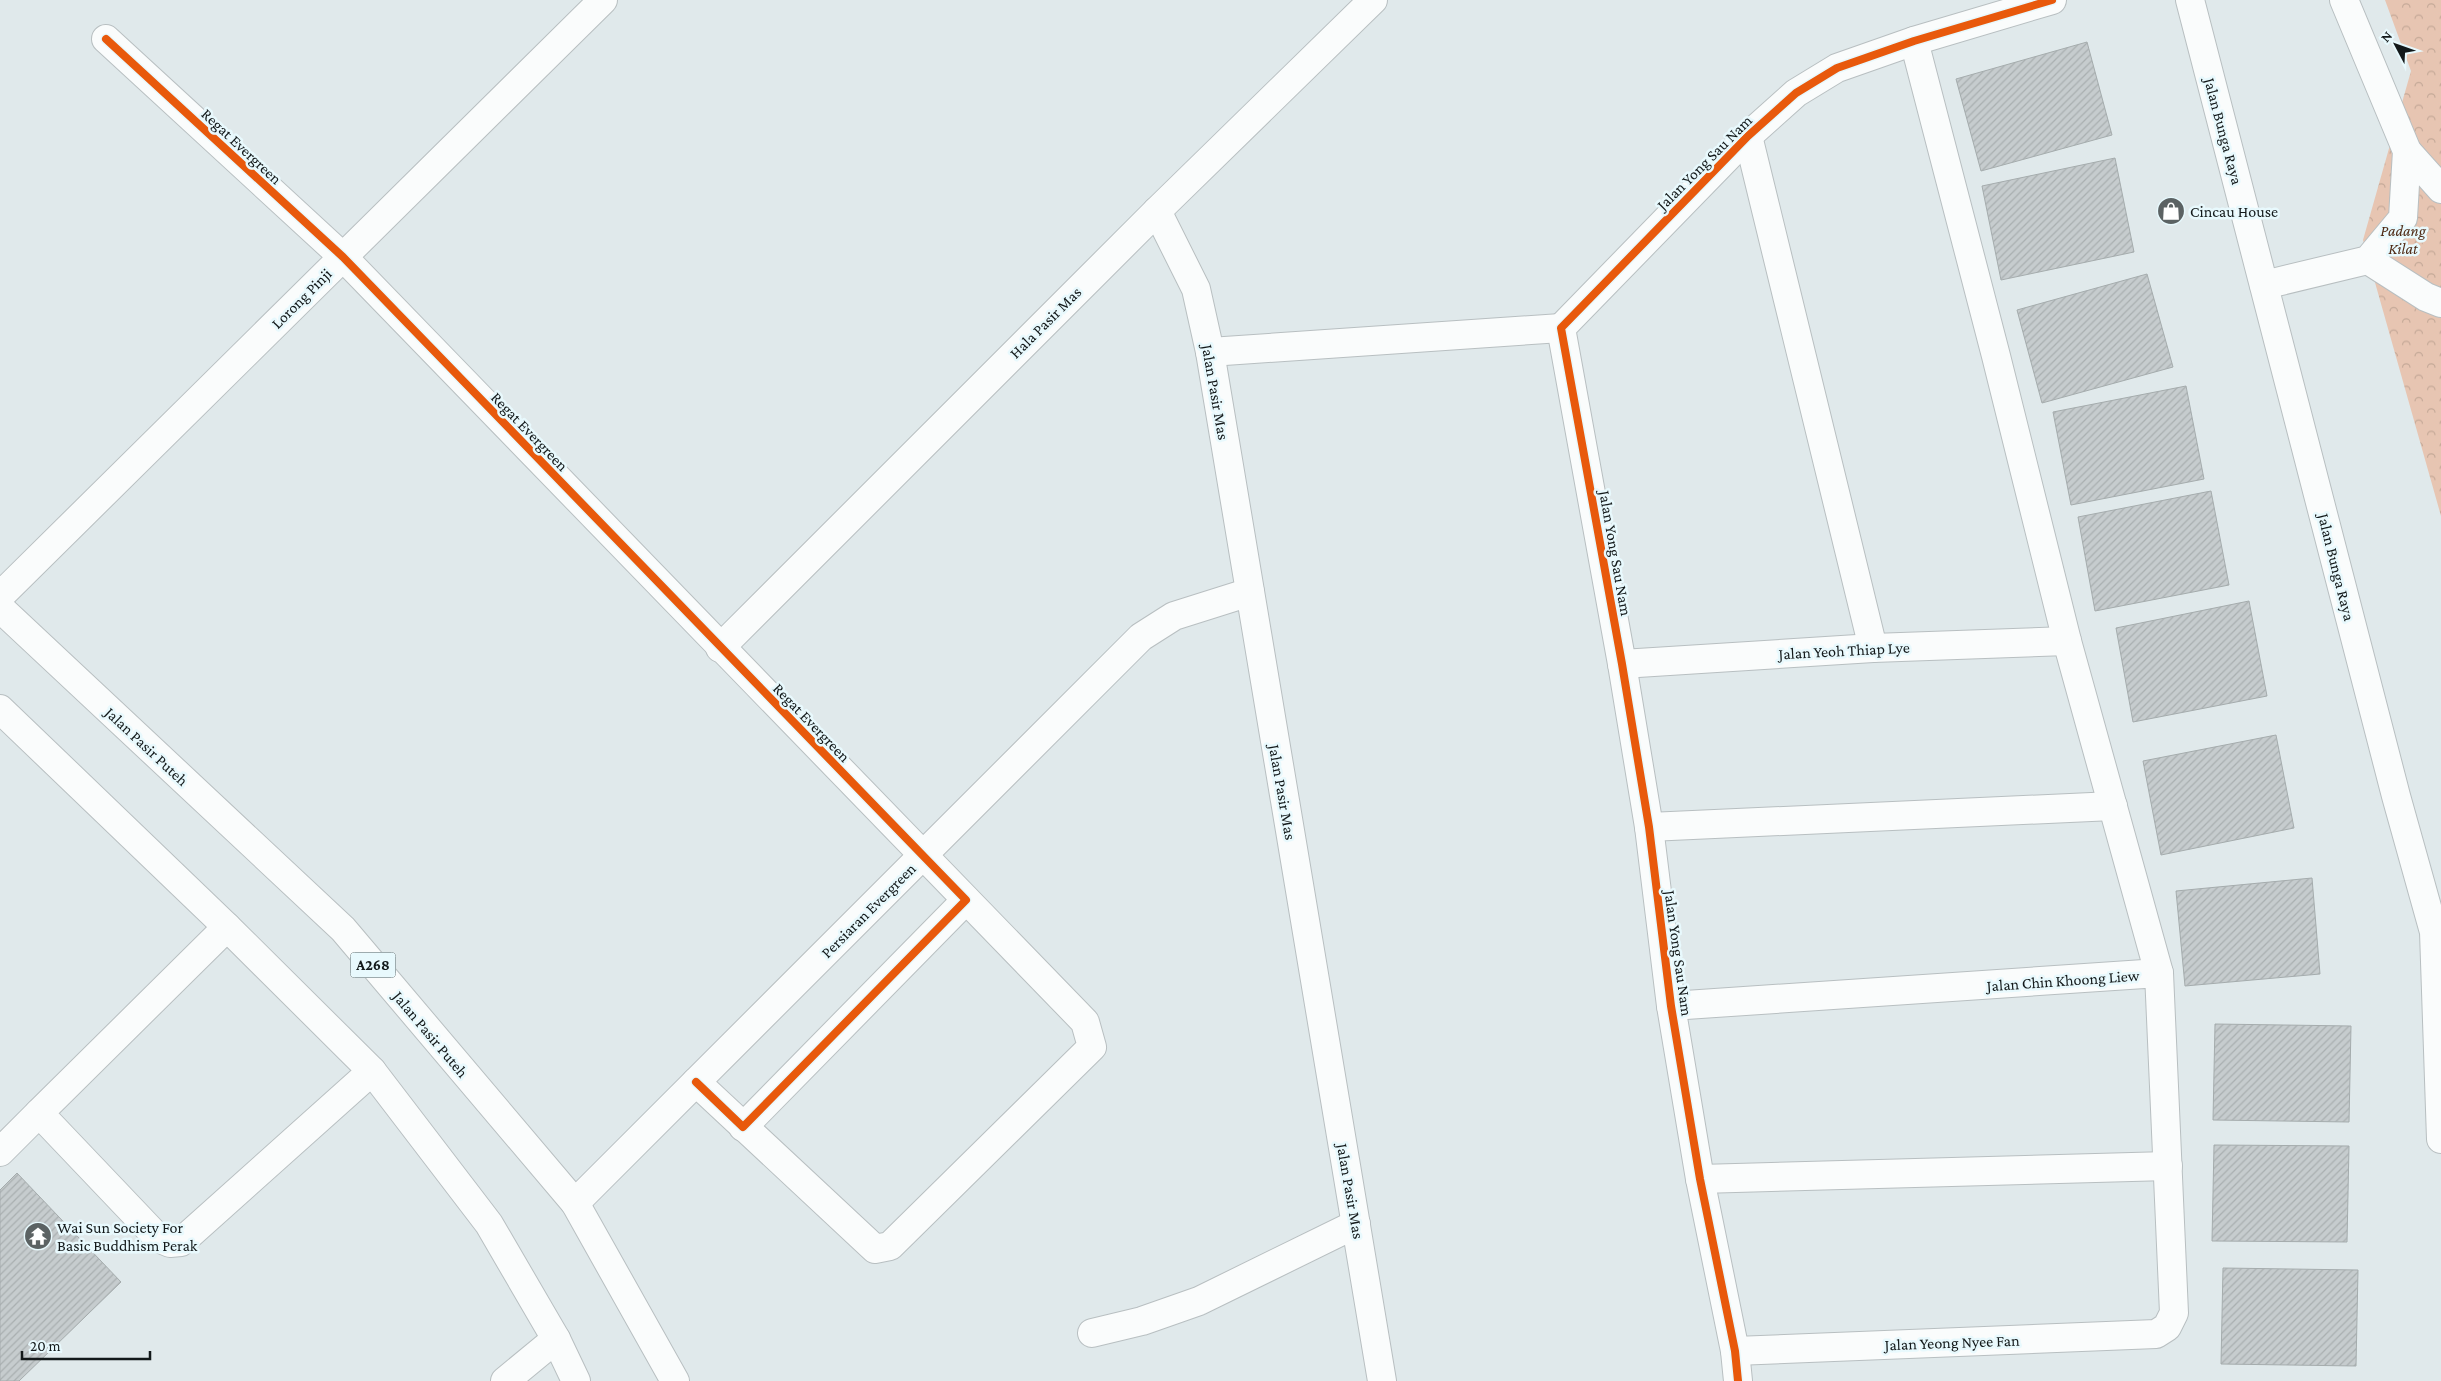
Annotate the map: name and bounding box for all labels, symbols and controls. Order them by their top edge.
north arrow [2371,20,2421,70]
text: N [2377,27,2396,45]
street label: Jalan Bunga Raya [2200,74,2246,187]
street label: Regat Evergreen [198,105,285,189]
street label: Jalan Yong Sau Nam [1652,111,1756,215]
shop icon: Cincau House [2156,196,2186,226]
place label: Cincau House [2190,203,2278,220]
park label: Padang Kilat [2380,222,2427,257]
street label: Lorong Pinji [268,265,335,332]
street label: Hala Pasir Mas [1006,283,1085,362]
street label: Jalan Pasir Mas [1197,341,1232,441]
street label: Regat Evergreen [487,388,572,475]
street label: Jalan Yong Sau Nam [1595,487,1635,617]
street label: Jalan Bunga Raya [2314,510,2358,623]
street label: Jalan Yeoh Thiap Lye [1776,639,1910,664]
street label: Regat Evergreen [769,679,854,766]
street label: Jalan Pasir Puteh [100,702,192,790]
street label: Jalan Pasir Mas [1264,741,1299,841]
street label: Persiaran Evergreen [818,859,920,962]
street label: Jalan Yong Sau Nam [1660,887,1696,1017]
road number: A268 [350,952,396,978]
street label: Jalan Chin Khoong Liew [1984,967,2140,995]
street label: Jalan Pasir Puteh [388,986,472,1082]
street label: Jalan Pasir Mas [1332,1140,1367,1240]
place label: Wai Sun Society For Basic Buddhism Perak [57,1219,198,1254]
temple icon: Wai Sun Society For Basic Buddhism Perak [23,1221,53,1251]
scale bar [22,1328,150,1360]
street label: Jalan Yeong Nyee Fan [1882,1332,2020,1354]
text: 20 m [30,1338,61,1354]

